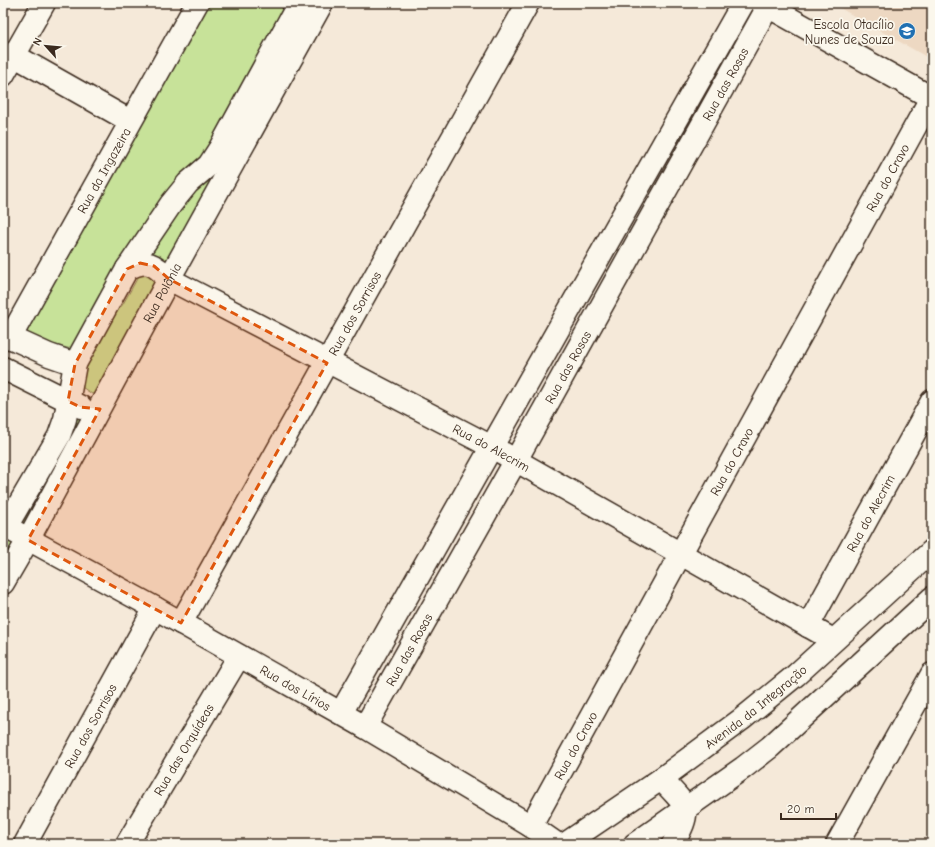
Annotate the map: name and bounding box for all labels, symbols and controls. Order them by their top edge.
place label: Escola Otacílio Nunes de Souza [805,17,894,47]
school or university icon: Escola Otacílio Nunes de Souza [897,21,917,41]
north arrow [26,26,66,66]
text: N [30,36,45,48]
street label: Rua das Rosas [699,45,751,123]
street label: Rua da Ingazeira [74,125,133,216]
street label: Rua do Cravo [863,141,912,214]
street label: Rua Polônia [139,260,184,325]
street label: Rua dos Sorrisos [325,269,384,358]
street label: Rua das Rosas [541,328,594,406]
street label: Rua do Alecrim [450,420,533,474]
street label: Rua do Cravo [707,425,756,498]
street label: Rua do Alecrim [843,472,898,554]
street label: Rua das Rosas [382,611,435,688]
street label: Rua dos Lírios [257,662,333,714]
street label: Avenida da Integração [702,662,810,752]
street label: Rua dos Sorrisos [61,681,119,770]
street label: Rua das Orquídeas [150,701,216,798]
street label: Rua do Cravo [551,709,600,782]
scale bar [781,795,836,821]
text: 20 m [787,802,815,816]

